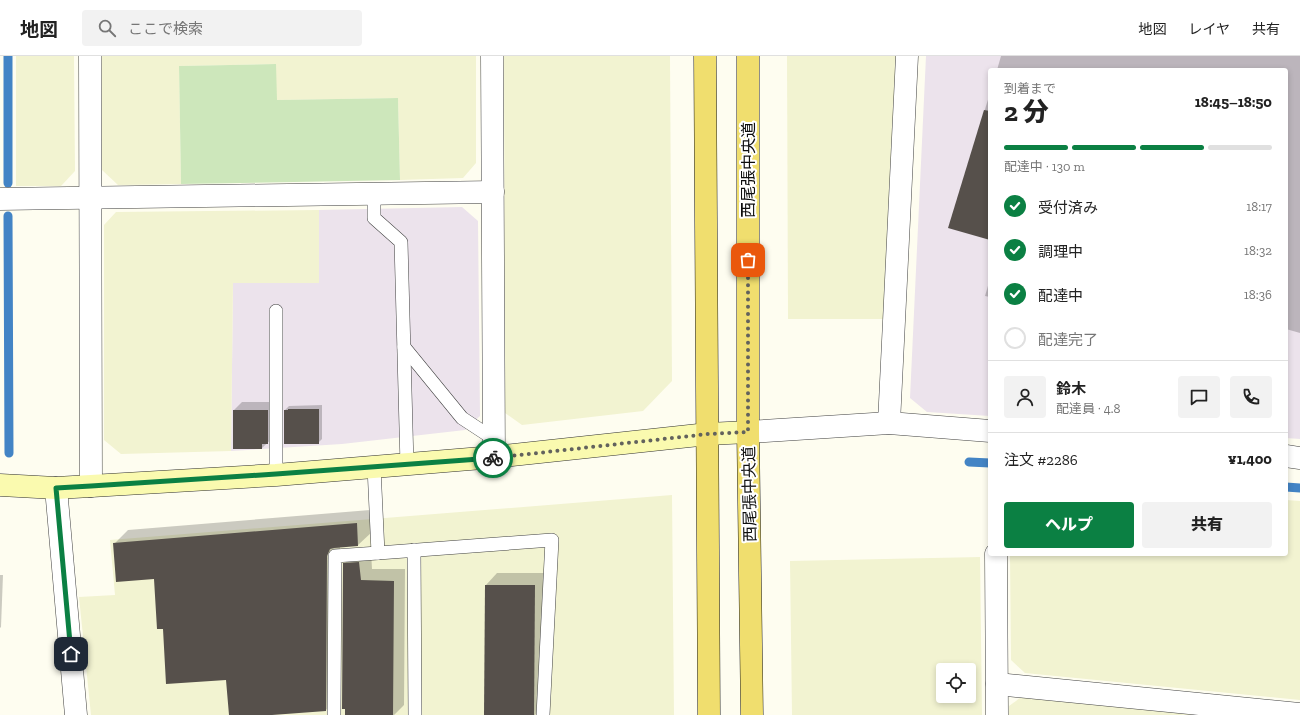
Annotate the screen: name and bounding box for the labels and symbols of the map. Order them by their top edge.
street label: 西尾張中央道 [739,122,758,218]
pin [731,243,765,277]
courier [473,438,513,478]
street label: 西尾張中央道 [739,446,760,542]
pin [54,637,88,671]

